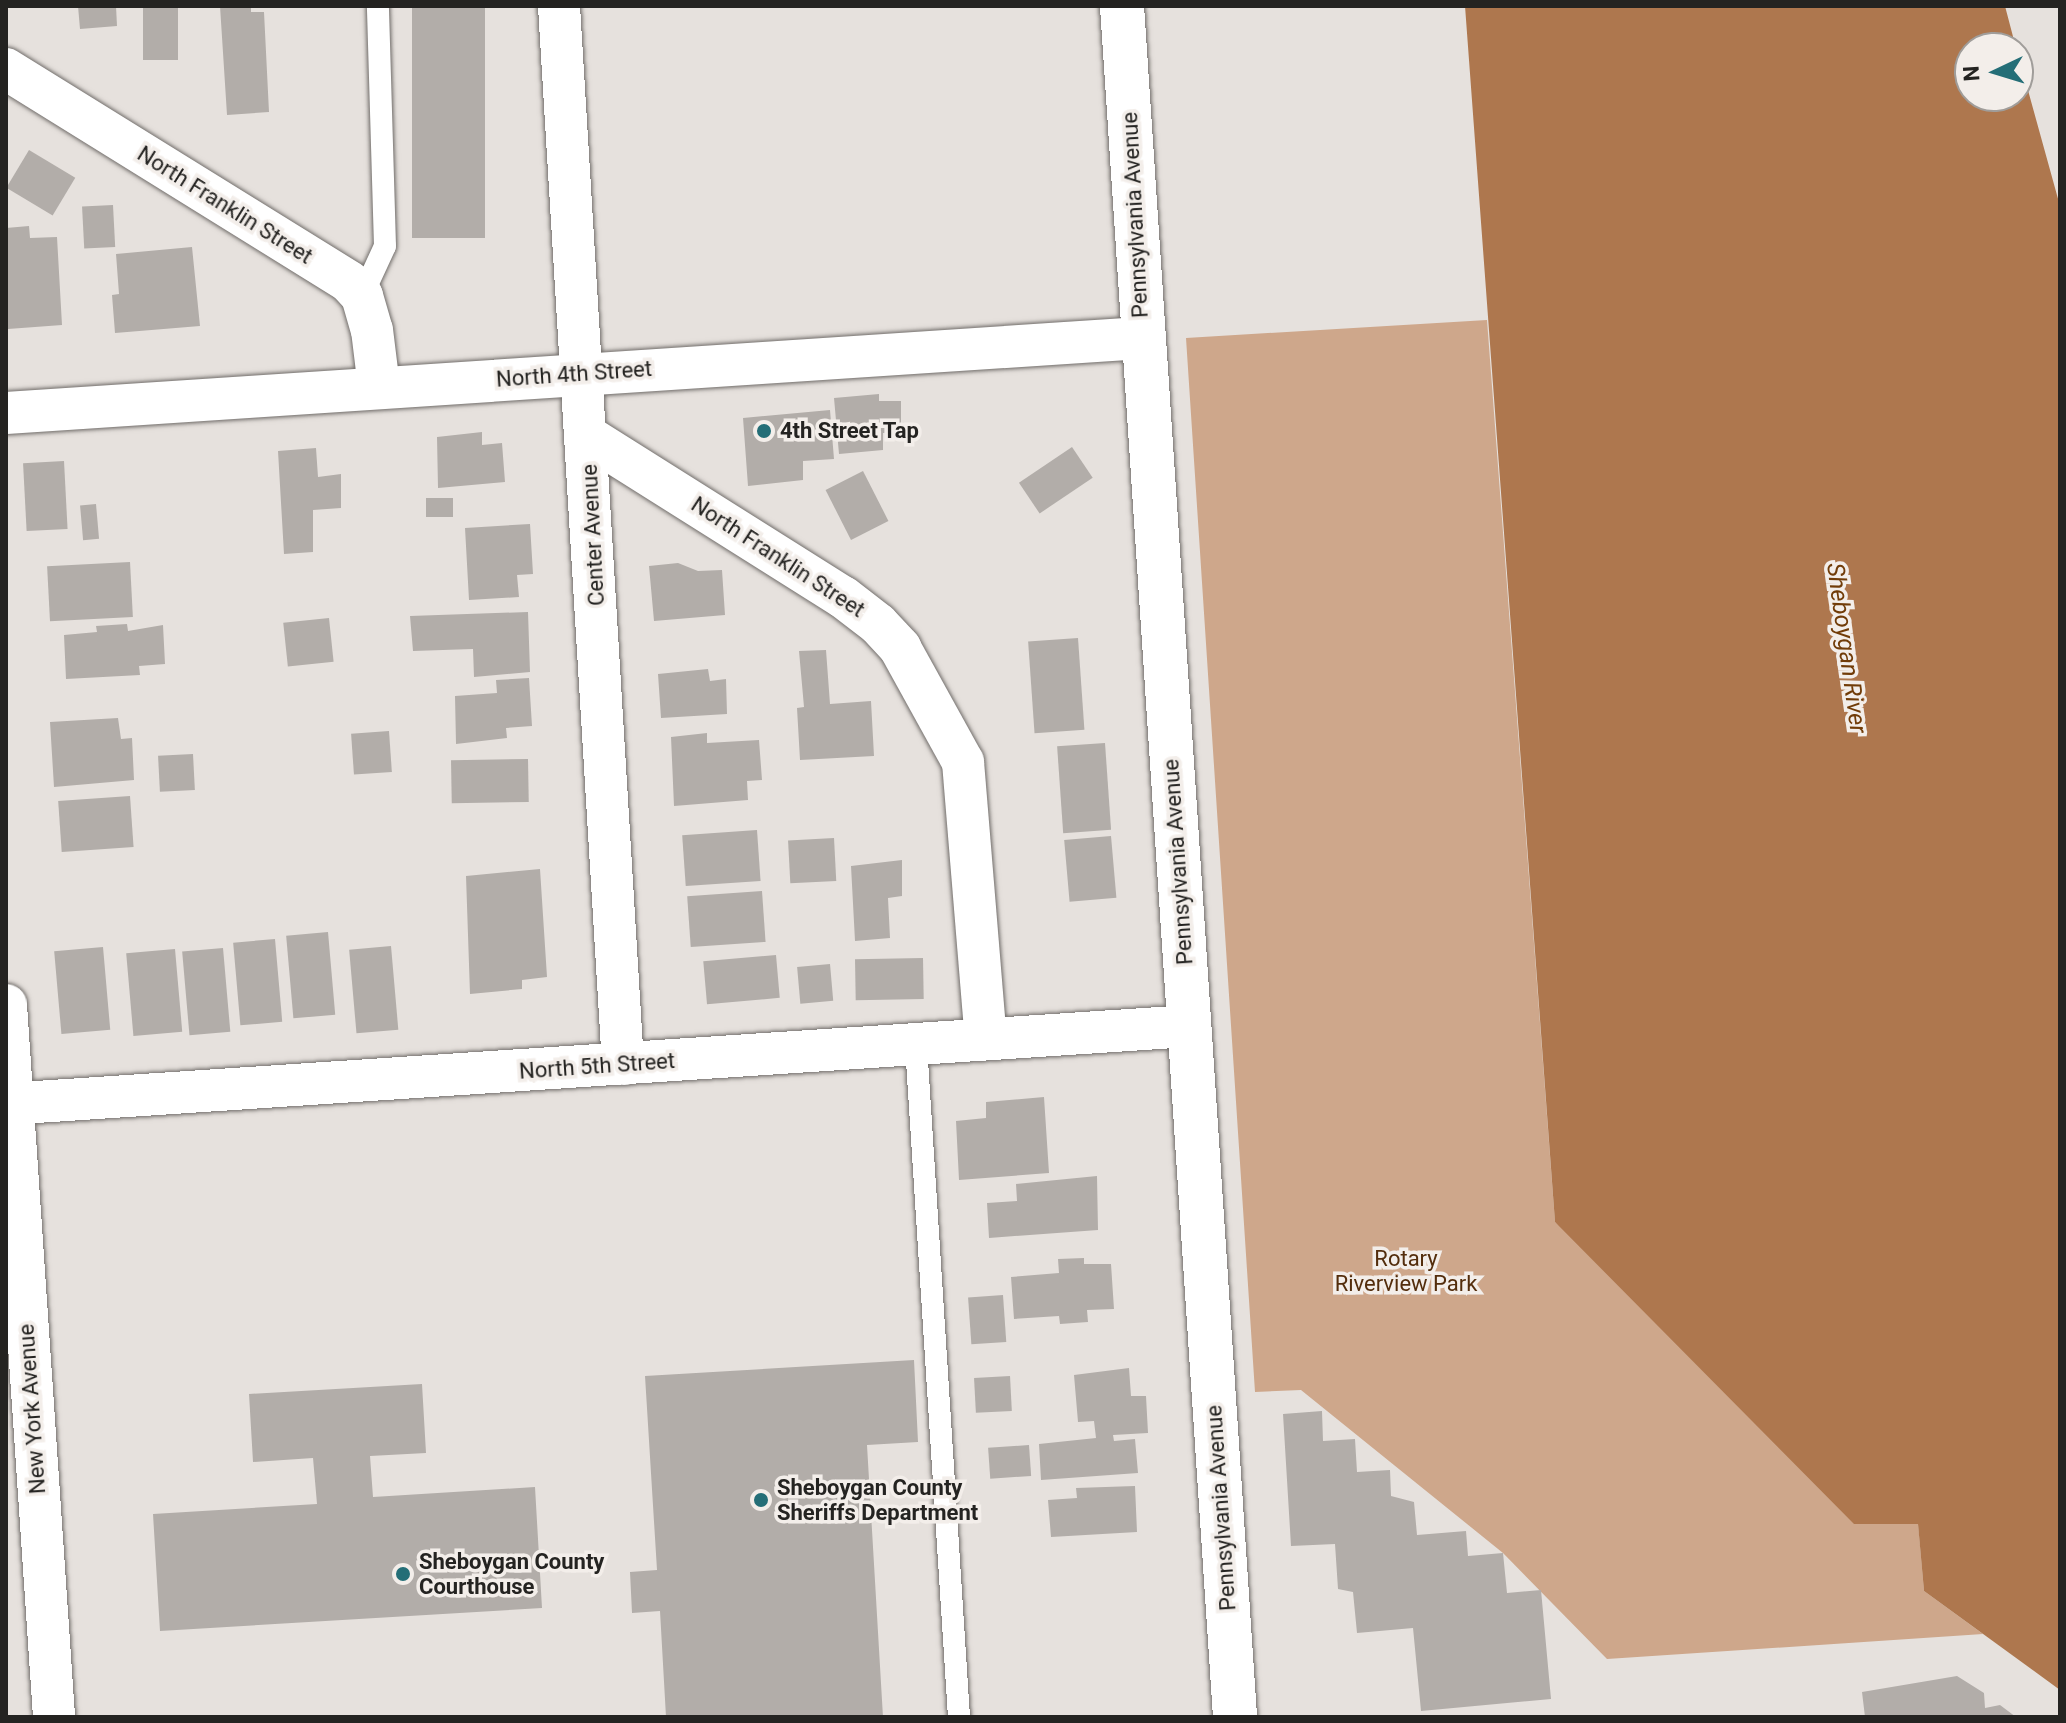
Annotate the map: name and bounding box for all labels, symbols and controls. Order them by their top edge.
north arrow [1954,32,2034,112]
text: N [1959,65,1985,82]
street label: Pennsylvania Avenue [1116,111,1154,319]
street label: North Franklin Street [133,140,317,270]
street label: North 4th Street [495,355,653,393]
place label: 4th Street Tap [780,418,920,444]
marker: 4th Street Tap [755,422,773,440]
street label: Center Avenue [576,463,610,607]
street label: North Franklin Street [686,491,870,623]
water label: Sheboygan River [1820,561,1872,735]
street label: Pennsylvania Avenue [1158,758,1198,966]
street label: North 5th Street [518,1047,676,1085]
park label: Rotary Riverview Park [1335,1245,1477,1296]
street label: New York Avenue [13,1323,51,1495]
street label: Pennsylvania Avenue [1201,1404,1241,1612]
place label: Sheboygan County Sheriffs Department [777,1474,978,1526]
marker: Sheboygan County Sheriffs Department [752,1491,770,1509]
place label: Sheboygan County Courthouse [419,1548,604,1600]
marker: Sheboygan County Courthouse [394,1565,412,1583]

